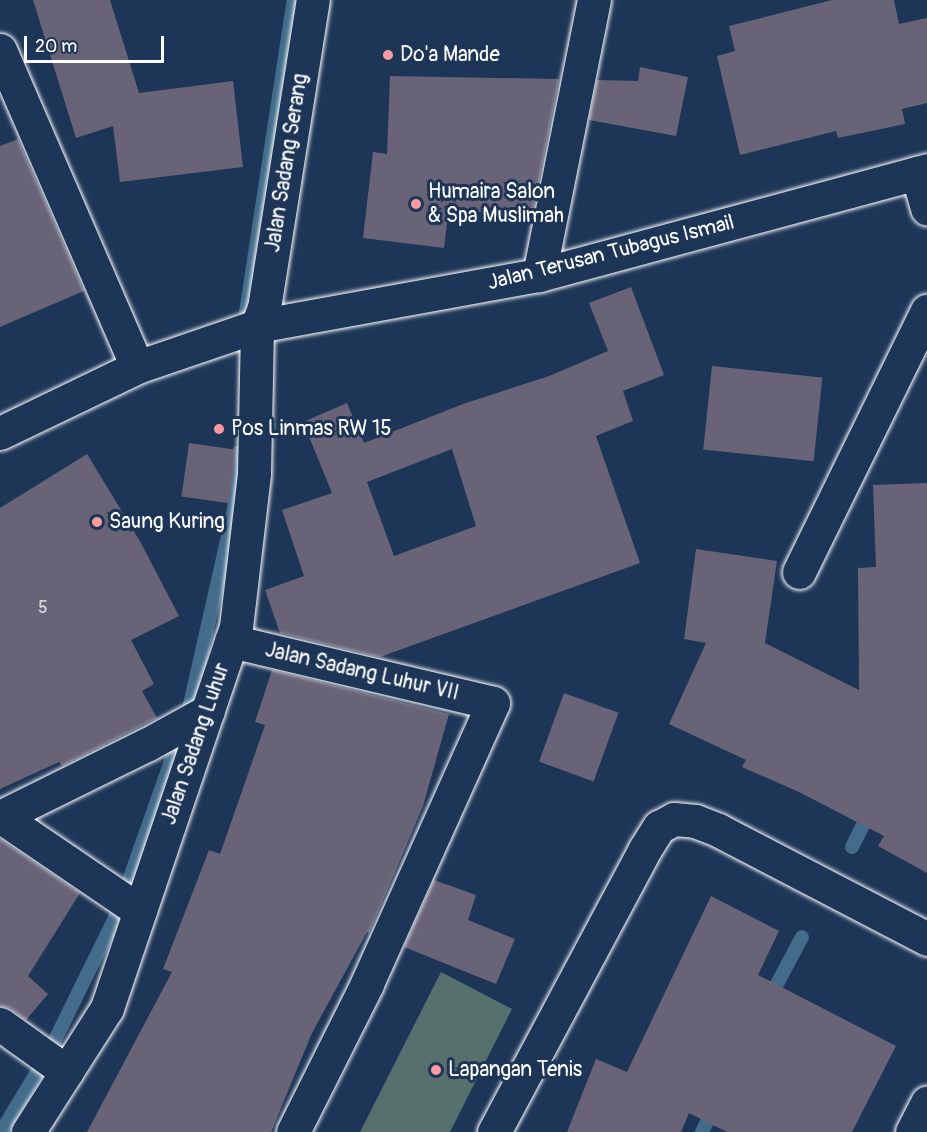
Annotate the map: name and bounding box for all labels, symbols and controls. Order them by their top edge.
scale bar [27,24,166,62]
text: 20 m [35,35,77,58]
place label: Do'a Mande [400,42,500,68]
marker: Do'a Mande [381,48,395,62]
street label: Jalan Sadang Serang [260,72,314,254]
place label: Humaira Salon & Spa Muslimah [428,179,564,229]
marker: Humaira Salon & Spa Muslimah [409,197,423,211]
street label: Jalan Terusan Tubagus Ismail [485,210,737,296]
place label: Pos Linmas RW 15 [231,416,392,442]
marker: Pos Linmas RW 15 [212,422,226,436]
place label: Saung Kuring [109,509,225,535]
marker: Saung Kuring [90,515,104,529]
house number: 5 [38,597,48,619]
street label: Jalan Sadang Luhur VII [263,637,461,707]
street label: Jalan Sadang Luhur [157,660,235,828]
place label: Lapangan Tenis [448,1057,582,1083]
marker: Lapangan Tenis [429,1063,443,1077]

